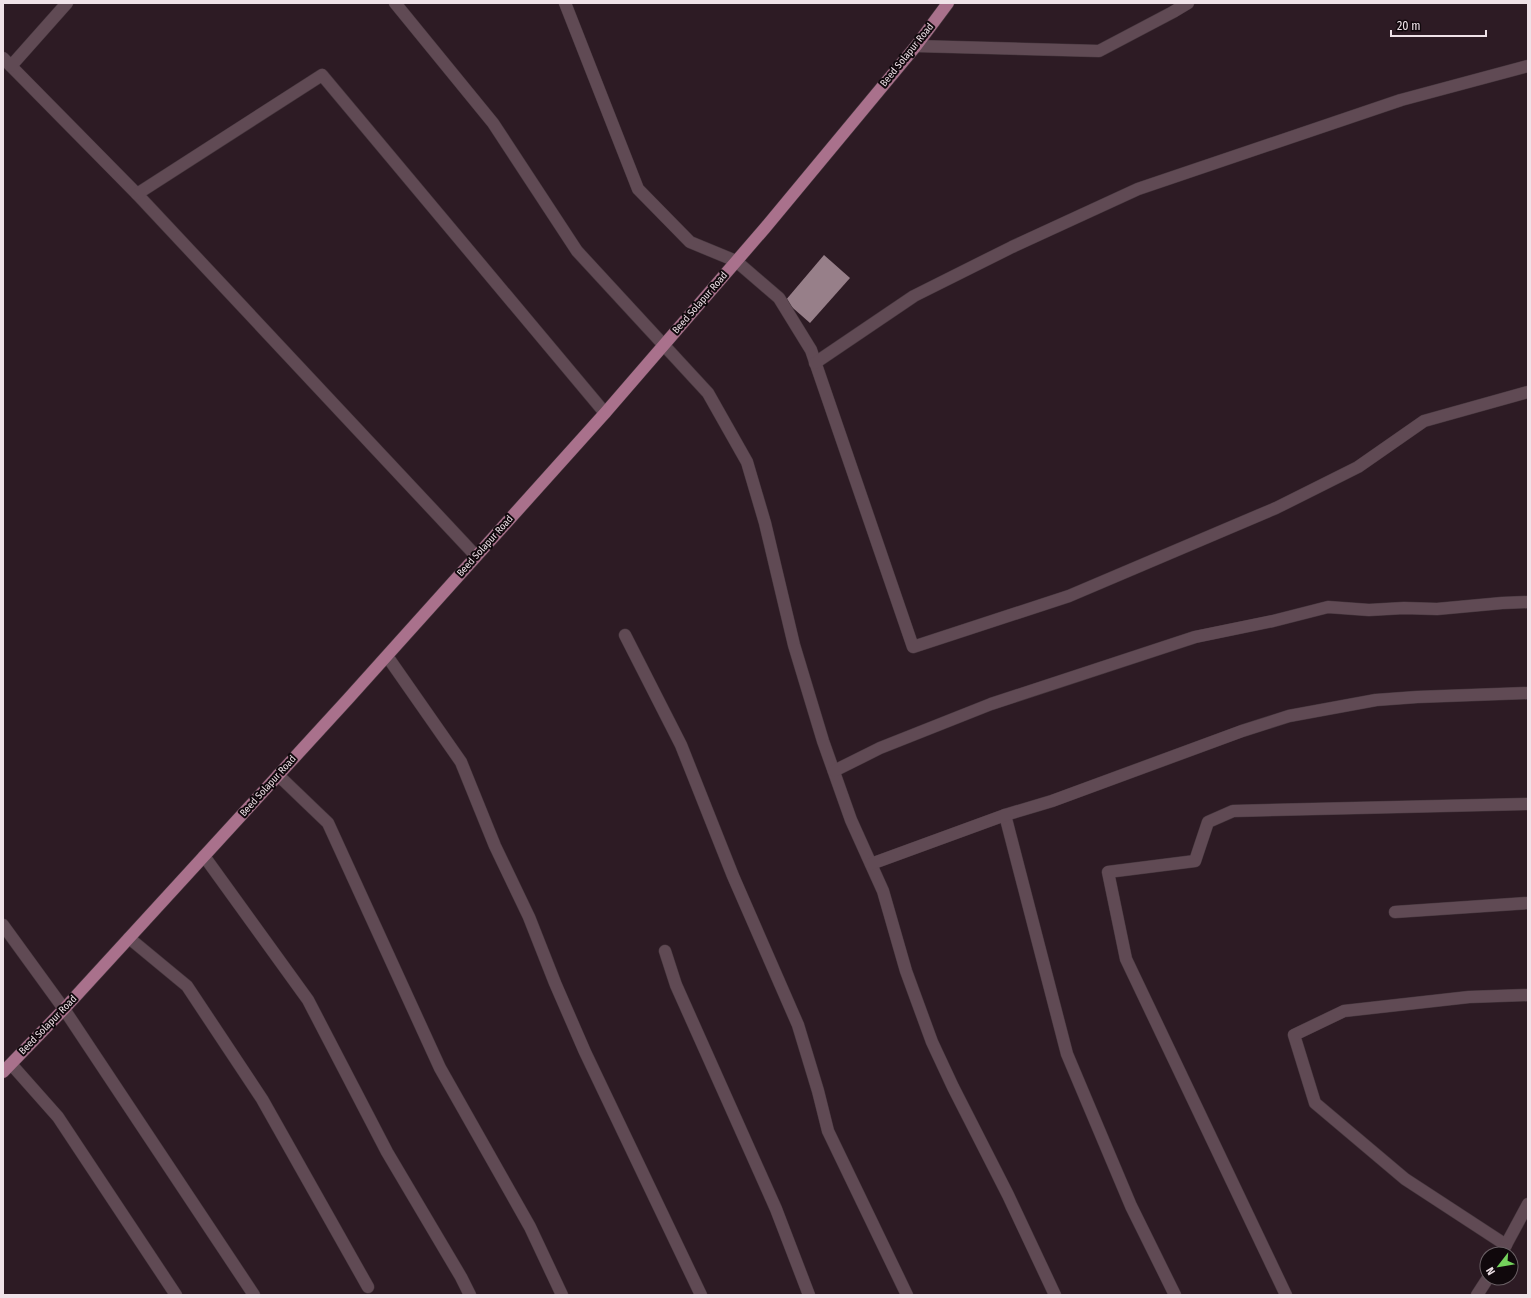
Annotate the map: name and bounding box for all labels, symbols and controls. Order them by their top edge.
scale bar [1391,12,1486,38]
text: 20 m [1397,19,1421,33]
street label: Beed Solapur Road [878,21,936,89]
street label: Beed Solapur Road [670,270,730,336]
street label: Beed Solapur Road [454,513,516,579]
street label: Beed Solapur Road [237,753,299,819]
street label: Beed Solapur Road [17,993,79,1057]
north arrow [1479,1246,1519,1286]
text: N [1484,1265,1498,1277]

